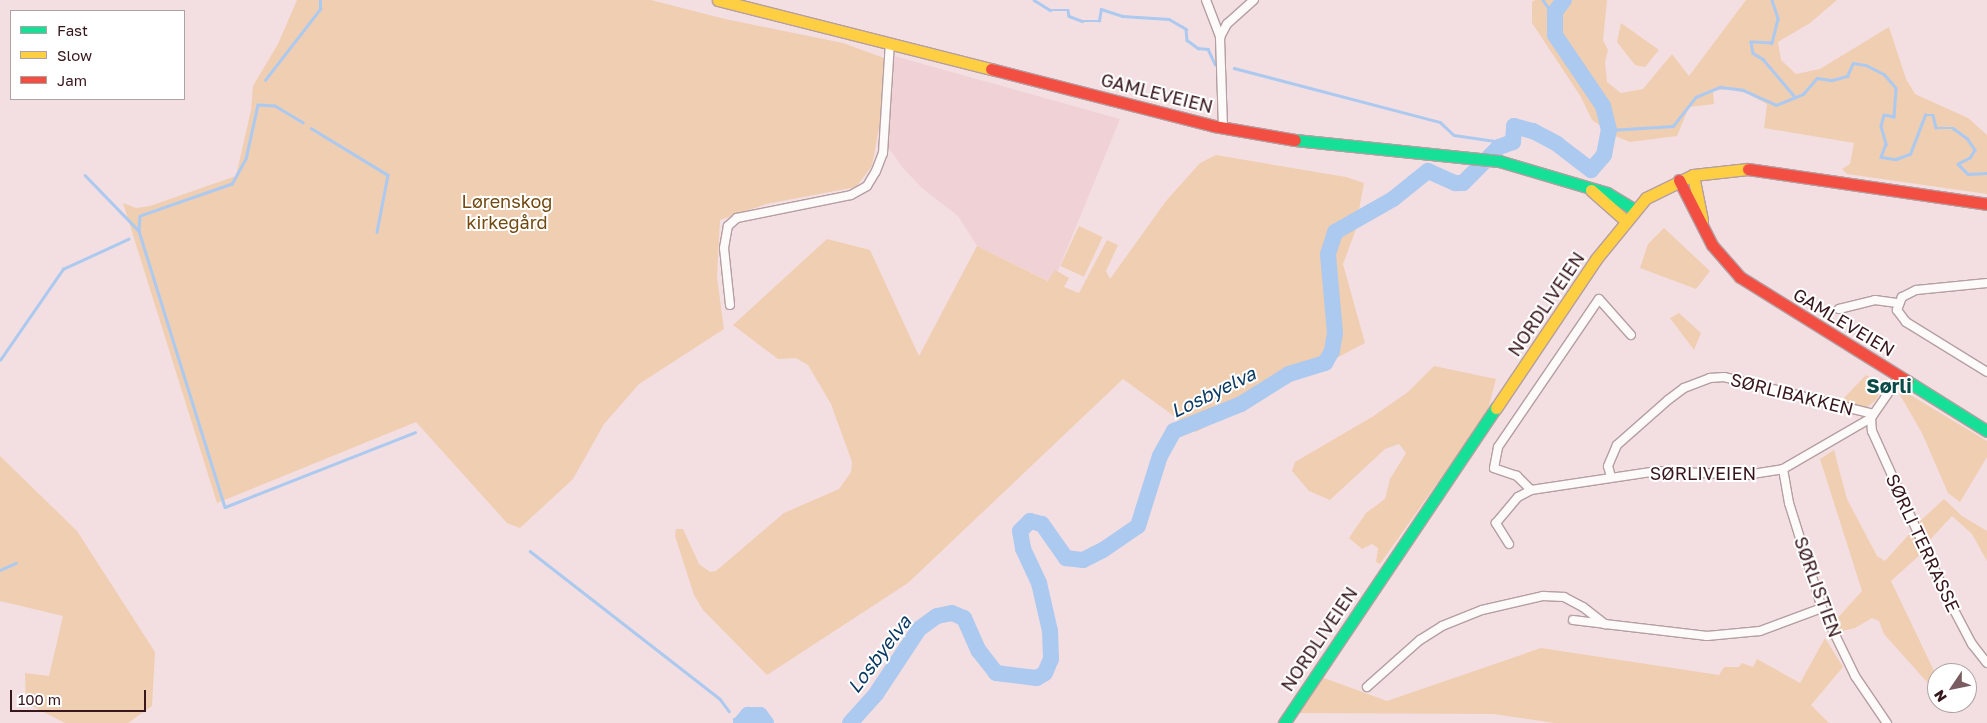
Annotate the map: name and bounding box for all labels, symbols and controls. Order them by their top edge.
legend [10,10,185,100]
text: Fast [57,21,88,39]
text: Slow [57,46,92,64]
street label: GAMLEVEIEN [1099,69,1215,117]
text: Jam [57,71,87,89]
park label: Lørenskog kirkegård [462,191,552,233]
street label: NORDLIVEIEN [1503,248,1589,360]
street label: GAMLEVEIEN [1789,283,1899,361]
water label: Losbyelva [1167,362,1259,422]
street label: SØRLIBAKKEN [1728,368,1856,420]
district label: Sørli [1866,373,1912,397]
street label: SØRLIVEIEN [1650,462,1756,484]
street label: SØRLI TERRASSE [1882,470,1964,616]
street label: SØRLISTIEN [1790,534,1846,640]
street label: NORDLIVEIEN [1276,583,1362,695]
water label: Losbyelva [842,611,916,697]
north arrow [1927,663,1977,713]
scale bar [12,680,149,712]
text: N [1930,687,1950,705]
text: 100 m [18,690,61,708]

